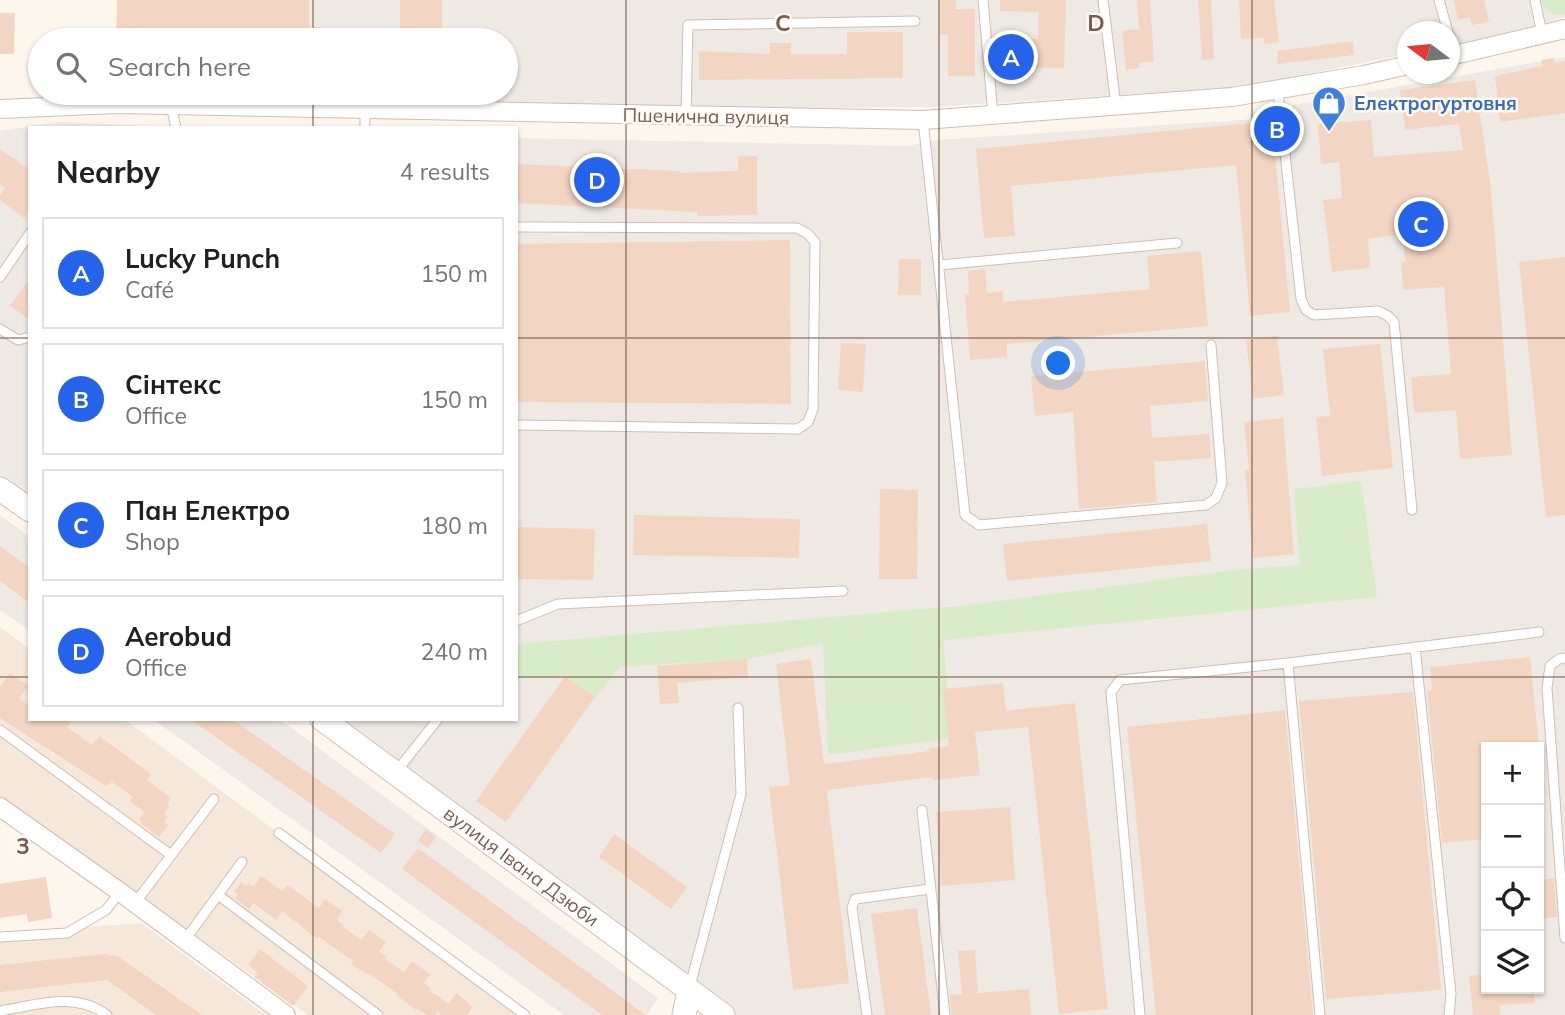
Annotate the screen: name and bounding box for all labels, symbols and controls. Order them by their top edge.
text: C [775,8,791,37]
text: D [1087,8,1105,37]
north arrow [1397,21,1460,84]
search box [28,28,518,105]
pin: A [988,31,1034,83]
icon: search [52,48,90,86]
text: Search here [108,50,251,83]
shop icon: Електрогуртовня [1310,84,1348,133]
place label: Електрогуртовня [1354,91,1517,115]
street label: Пшенична вулиця [622,103,790,129]
pin: B [1254,103,1300,155]
text: Nearby [56,153,160,191]
pin: D [574,154,620,206]
text: 4 results [400,157,490,186]
pin: C [1398,198,1444,250]
text: Lucky Punch [125,242,280,275]
text: A [72,259,90,288]
text: 150 m [420,259,488,288]
text: Café [125,275,174,304]
your location [1041,346,1075,380]
text: Сінтекс [125,368,221,401]
text: B [73,385,89,414]
text: 150 m [420,385,488,414]
text: Office [125,401,187,430]
text: Пан Електро [125,494,290,527]
text: C [73,511,89,540]
text: 180 m [420,511,488,540]
text: Shop [125,527,180,556]
text: Aerobud [125,620,232,653]
text: D [72,637,90,666]
text: 240 m [420,637,488,666]
text: Office [125,653,187,682]
map controls [1481,742,1544,994]
button: + [1481,742,1544,805]
street label: вулиця Івана Дзюби [439,801,604,931]
button: − [1481,805,1544,868]
text: 3 [16,831,30,860]
button: locate [1481,868,1544,931]
button: layers [1481,931,1544,994]

